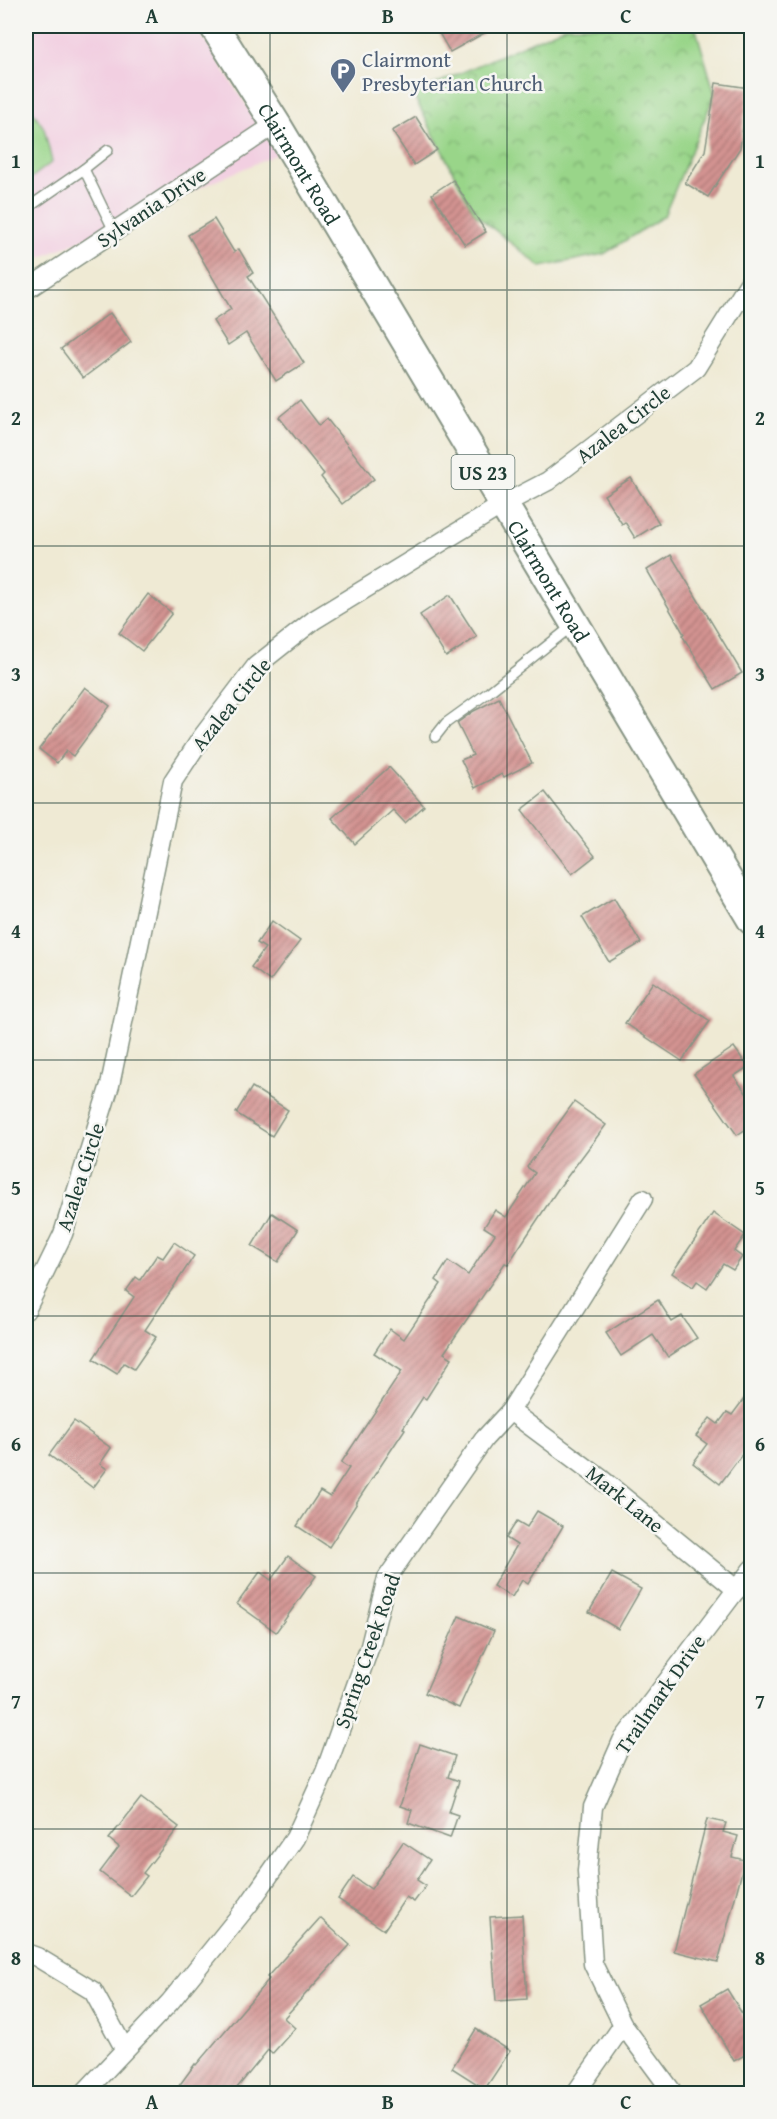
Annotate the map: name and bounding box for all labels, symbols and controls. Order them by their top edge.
text: A [146,1,159,30]
text: B [382,1,394,30]
text: C [620,1,632,30]
place label: Clairmont Presbyterian Church [362,44,543,99]
parking icon: Clairmont Presbyterian Church [328,56,358,94]
street label: Clairmont Road [251,97,349,231]
text: 1 [11,146,21,175]
text: 1 [755,146,765,175]
street label: Sylvania Drive [90,159,212,255]
street label: Azalea Circle [569,377,677,471]
text: 2 [11,403,21,432]
text: 2 [755,403,765,432]
road number: US 23 [452,455,514,489]
street label: Clairmont Road [500,514,598,648]
street label: Azalea Circle [184,650,279,757]
text: 3 [11,659,21,688]
text: 3 [755,659,765,688]
text: 4 [11,916,21,945]
text: 4 [755,916,765,945]
street label: Azalea Circle [48,1119,112,1235]
text: 5 [11,1173,21,1202]
text: 5 [755,1173,765,1202]
text: 6 [11,1429,21,1458]
text: 6 [755,1429,765,1458]
street label: Mark Lane [579,1458,671,1540]
street label: Spring Creek Road [326,1569,408,1732]
street label: Trailmark Drive [607,1628,713,1760]
text: 7 [11,1686,21,1715]
text: 7 [755,1686,765,1715]
text: 8 [11,1943,21,1972]
text: 8 [755,1943,765,1972]
text: A [146,2087,159,2116]
text: B [382,2087,394,2116]
text: C [620,2087,632,2116]

